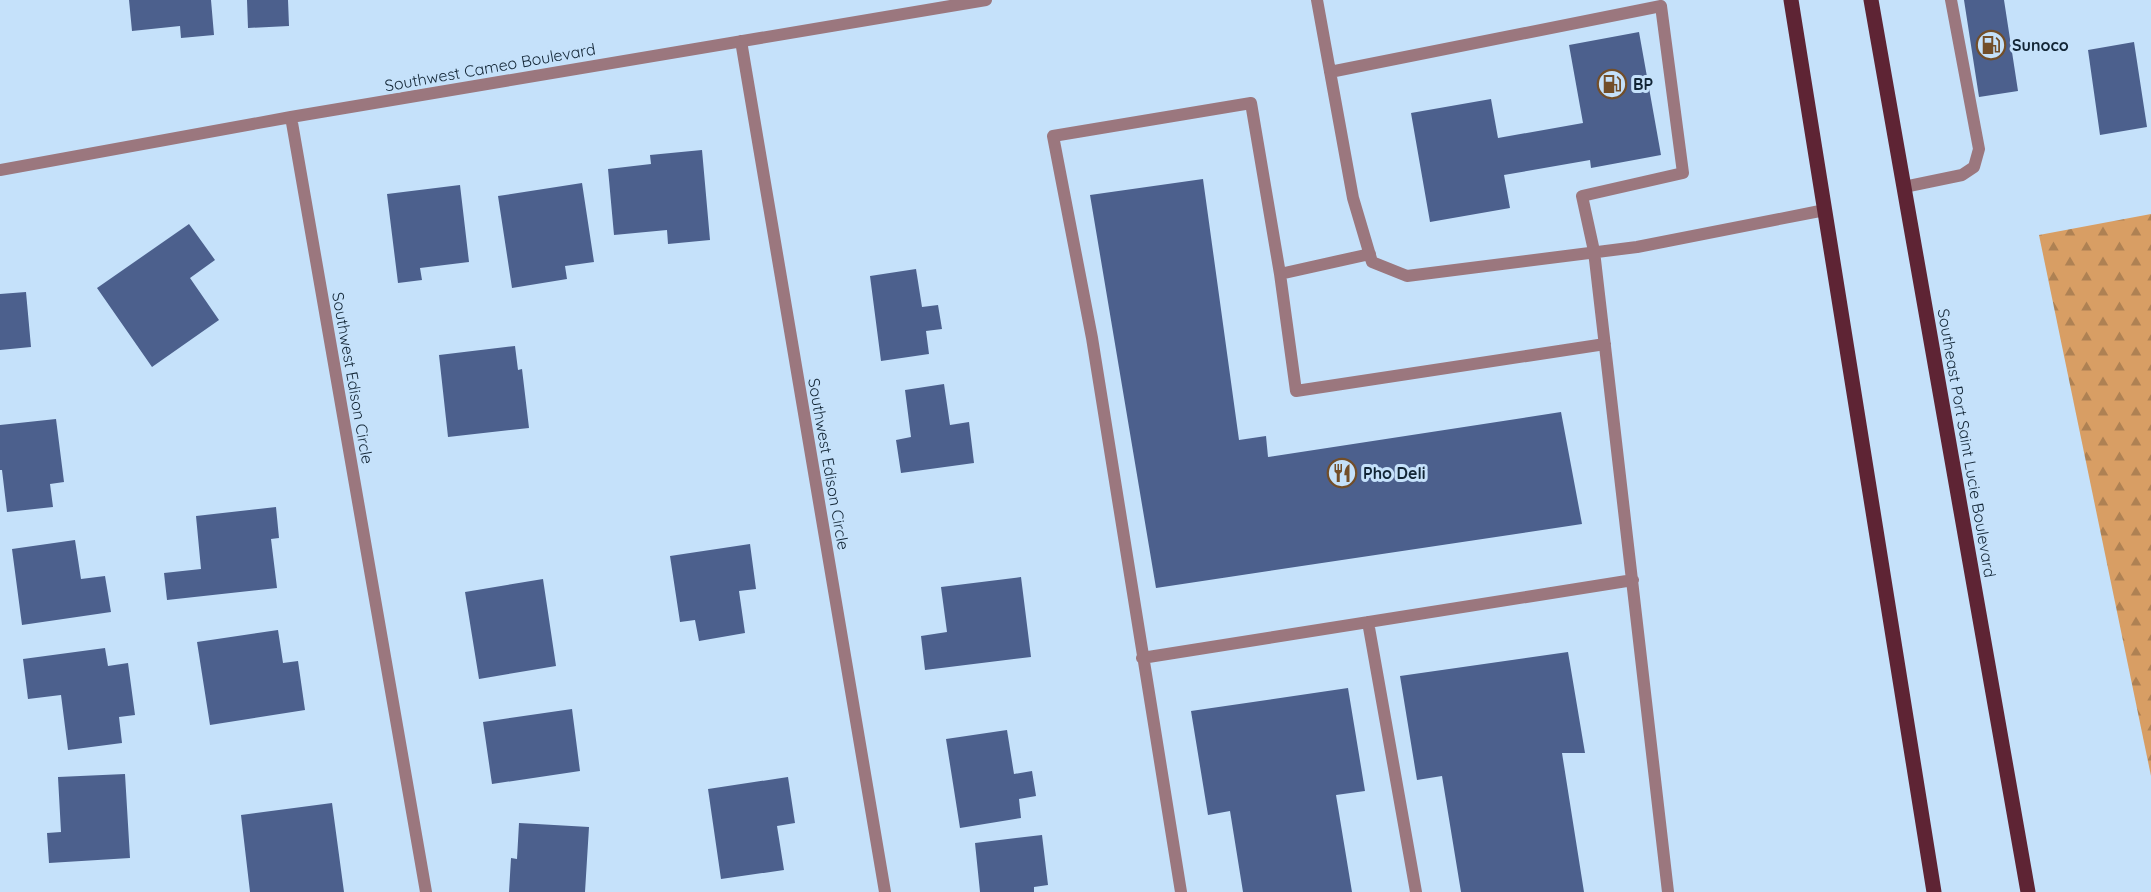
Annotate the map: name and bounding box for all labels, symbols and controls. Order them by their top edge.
fuel station icon: Sunoco [1975,29,2007,61]
place label: Sunoco [2012,35,2069,55]
street label: Southwest Cameo Boulevard [383,39,597,95]
fuel station icon: BP [1596,68,1628,100]
place label: BP [1633,74,1653,94]
street label: Southwest Edison Circle [328,291,378,465]
street label: Southeast Port Saint Lucie Boulevard [1933,307,2001,579]
street label: Southwest Edison Circle [804,377,854,551]
restaurant icon: Pho Deli [1326,457,1358,489]
place label: Pho Deli [1363,463,1426,483]

